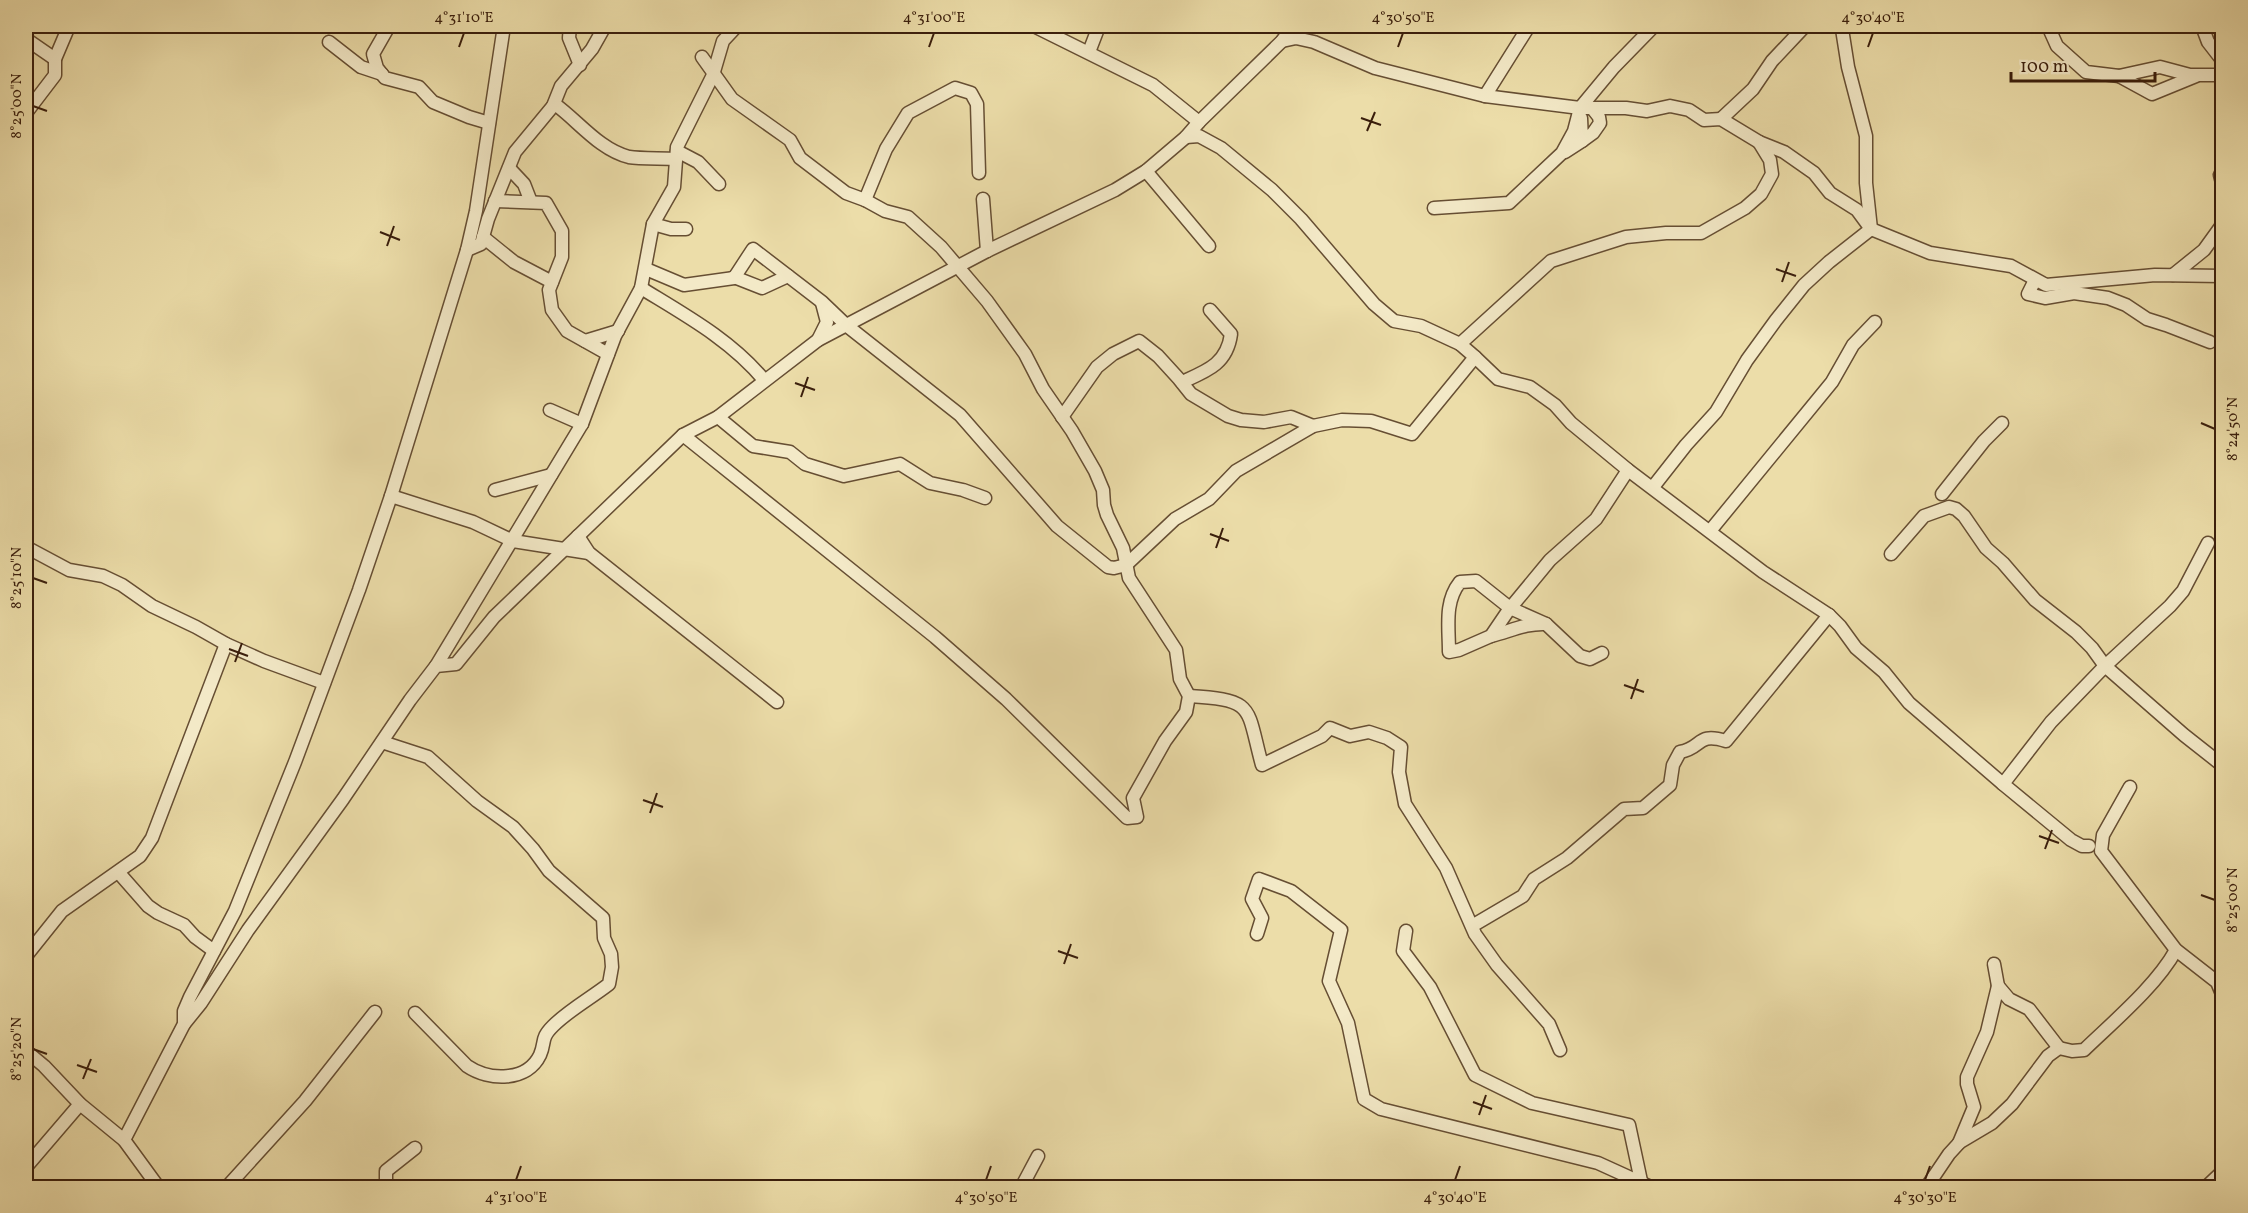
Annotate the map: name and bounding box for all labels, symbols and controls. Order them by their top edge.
text: 4°31'10"E [434,8,494,29]
text: 4°31'00"E [903,8,965,29]
text: 4°30'50"E [1372,8,1435,29]
text: 4°30'40"E [1841,8,1905,29]
scale bar [2011,45,2155,83]
text: 100 m [2020,55,2069,80]
text: 8°25'00"N [7,73,28,139]
text: 8°24'50"N [2223,397,2244,461]
text: 8°25'10"N [7,547,28,609]
text: 8°25'00"N [2223,867,2244,933]
text: 8°25'20"N [7,1017,28,1081]
text: 4°31'00"E [485,1188,547,1209]
text: 4°30'50"E [955,1188,1018,1209]
text: 4°30'40"E [1423,1188,1487,1209]
text: 4°30'30"E [1893,1188,1957,1209]

